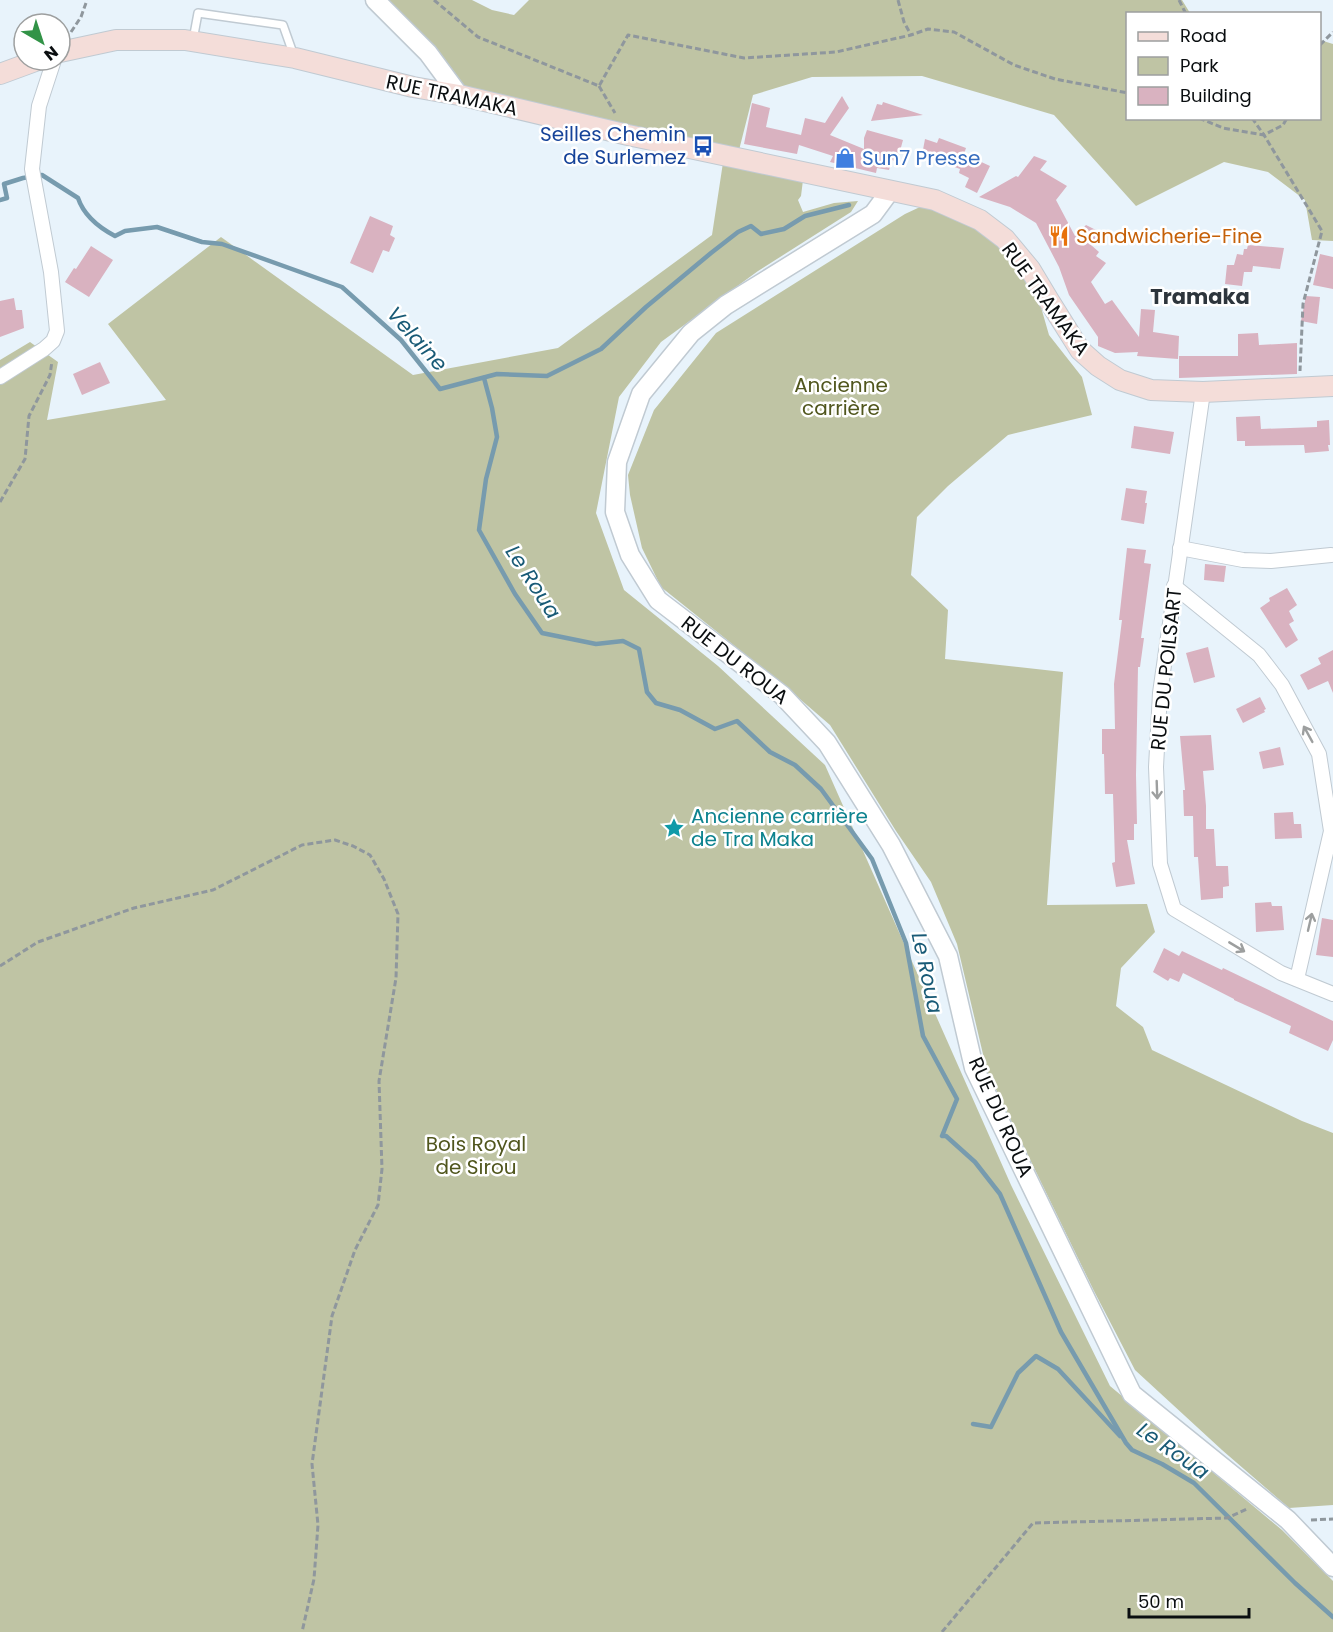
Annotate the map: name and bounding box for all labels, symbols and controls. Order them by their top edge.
north arrow [12,12,72,72]
legend [1126,12,1321,120]
text: Road [1180,23,1227,48]
text: N [39,41,63,66]
text: Park [1180,53,1219,78]
street label: RUE TRAMAKA [384,67,520,123]
text: Building [1180,83,1252,108]
place label: Seilles Chemin de Surlemez [540,120,686,171]
bus stop icon: Seilles Chemin de Surlemez [691,134,715,158]
place label: Sun7 Presse [862,144,980,172]
shop icon: Sun7 Presse [833,146,857,170]
place label: Sandwicherie-Fine [1076,222,1262,250]
restaurant icon: Sandwicherie-Fine [1047,224,1071,248]
street label: RUE TRAMAKA [995,237,1097,361]
district label: Tramaka [1150,282,1250,311]
water label: Velaine [380,300,454,377]
park label: Ancienne carrière [794,371,888,422]
water label: Le Roua [499,539,568,624]
street label: RUE DU POILSART [1144,586,1188,752]
street label: RUE DU ROUA [676,609,794,711]
one-way arrow [1302,725,1313,743]
one-way arrow [1151,780,1163,800]
place label: Ancienne carrière de Tra Maka [691,802,868,853]
place icon: Ancienne carrière de Tra Maka [662,816,686,840]
one-way arrow [1305,913,1317,932]
water label: Le Roua [905,930,950,1016]
one-way arrow [1228,941,1245,953]
street label: RUE DU ROUA [962,1052,1040,1182]
park label: Bois Royal de Sirou [426,1130,526,1181]
water label: Le Roua [1131,1415,1215,1486]
scale bar [1129,1581,1249,1619]
text: 50 m [1138,1589,1184,1614]

